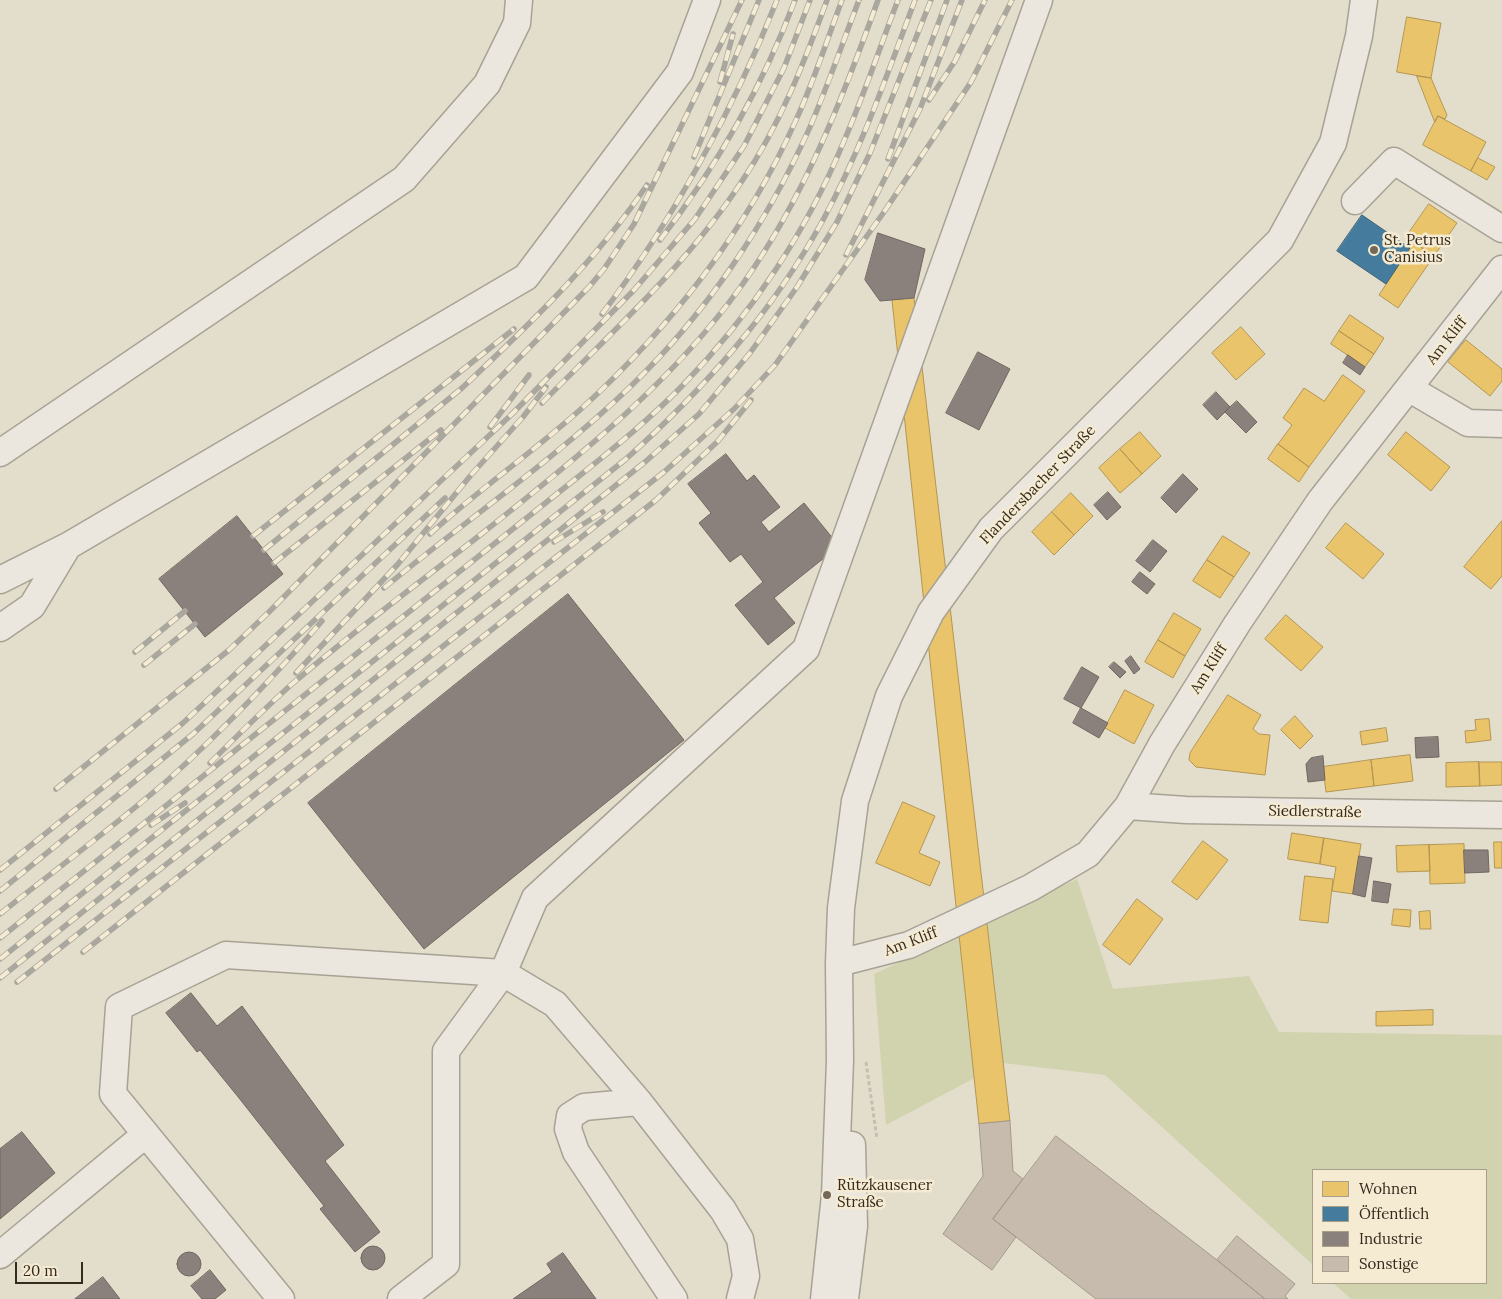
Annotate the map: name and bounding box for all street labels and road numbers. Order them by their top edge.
street label: Am Kliff [1423,314,1471,368]
street label: Flandersbacher Straße [977,422,1099,548]
street label: Am Kliff [1187,641,1231,697]
street label: Siedlerstraße [1268,802,1362,822]
street label: Am Kliff [882,924,940,960]

